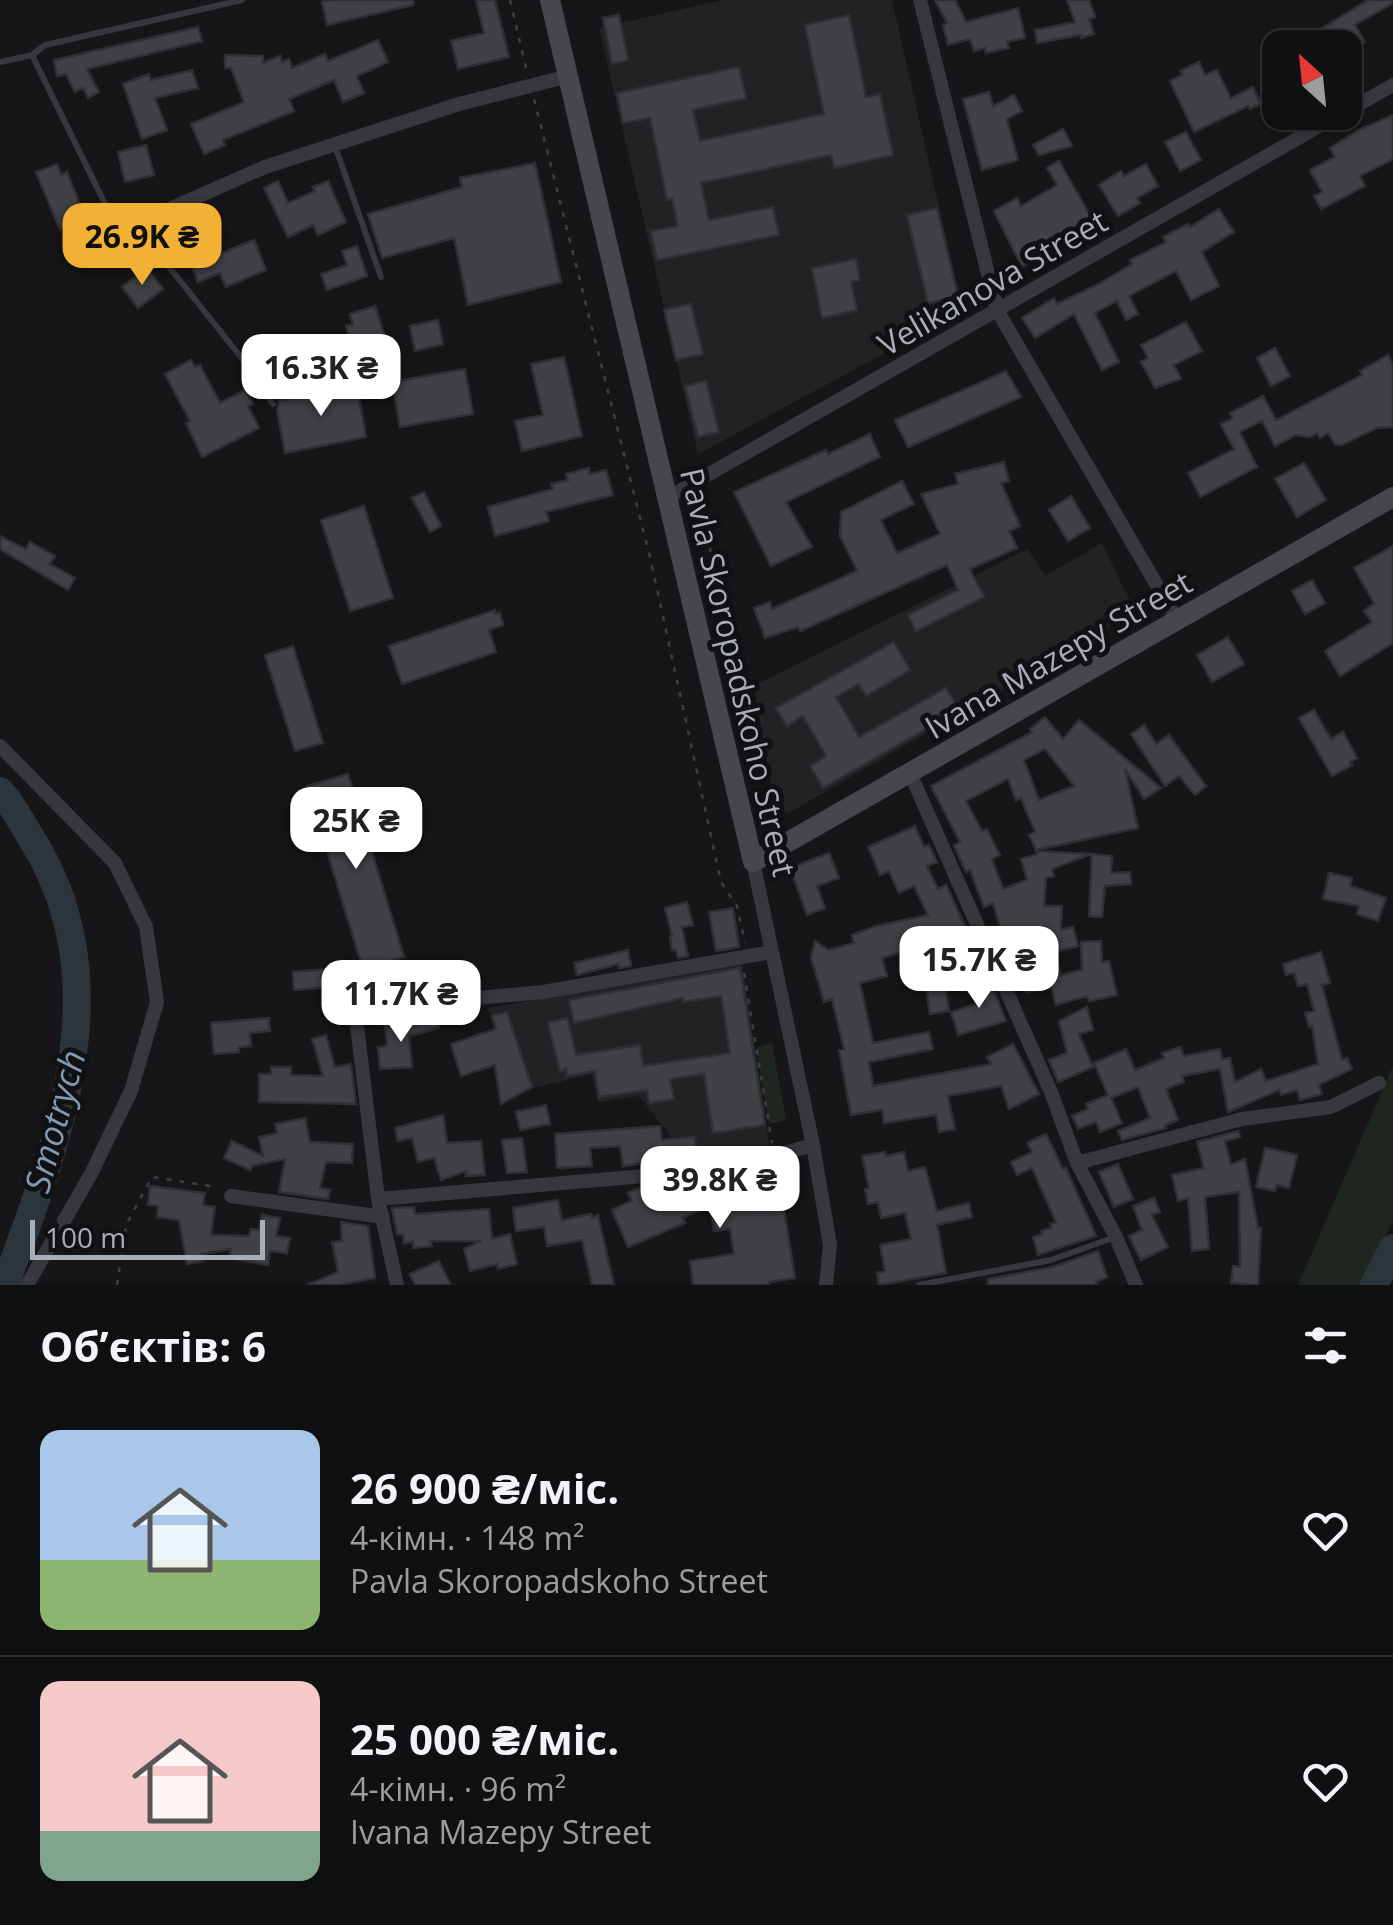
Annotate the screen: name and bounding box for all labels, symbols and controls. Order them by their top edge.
north arrow [1262,30,1362,130]
map controls [1262,30,1362,130]
street label: Velikanova Street [869,199,1115,365]
pin: 26.9K ₴ [50,203,234,288]
text: 26.9K ₴ [85,214,199,257]
pin: 16.3K ₴ [229,334,413,419]
text: 16.3K ₴ [264,345,378,388]
street label: Pavla Skoropadskoho Street [671,464,807,880]
street label: Ivana Mazepy Street [917,560,1199,748]
pin: 25K ₴ [286,787,426,872]
text: 25K ₴ [312,798,400,841]
pin: 15.7K ₴ [887,926,1071,1011]
text: 15.7K ₴ [922,937,1036,980]
pin: 11.7K ₴ [309,960,493,1045]
text: 11.7K ₴ [344,971,458,1014]
water label: Smotrych [12,1045,96,1197]
pin: 39.8K ₴ [628,1146,812,1231]
text: 39.8K ₴ [663,1157,777,1200]
scale bar [30,1215,265,1260]
text: 100 m [45,1218,126,1256]
text: Об’єктів: 6 [40,1317,266,1374]
icon: filters [1298,1318,1353,1373]
text: 26 900 ₴/міс. [350,1459,619,1516]
icon: home [120,1470,240,1590]
icon: heart [1298,1503,1353,1558]
text: 4-кімн. · 148 m² [350,1516,584,1559]
text: Pavla Skoropadskoho Street [350,1559,768,1602]
text: 25 000 ₴/міс. [350,1710,619,1767]
icon: home [120,1721,240,1841]
icon: heart [1298,1754,1353,1809]
text: 4-кімн. · 96 m² [350,1767,566,1810]
text: Ivana Mazepy Street [350,1810,651,1853]

